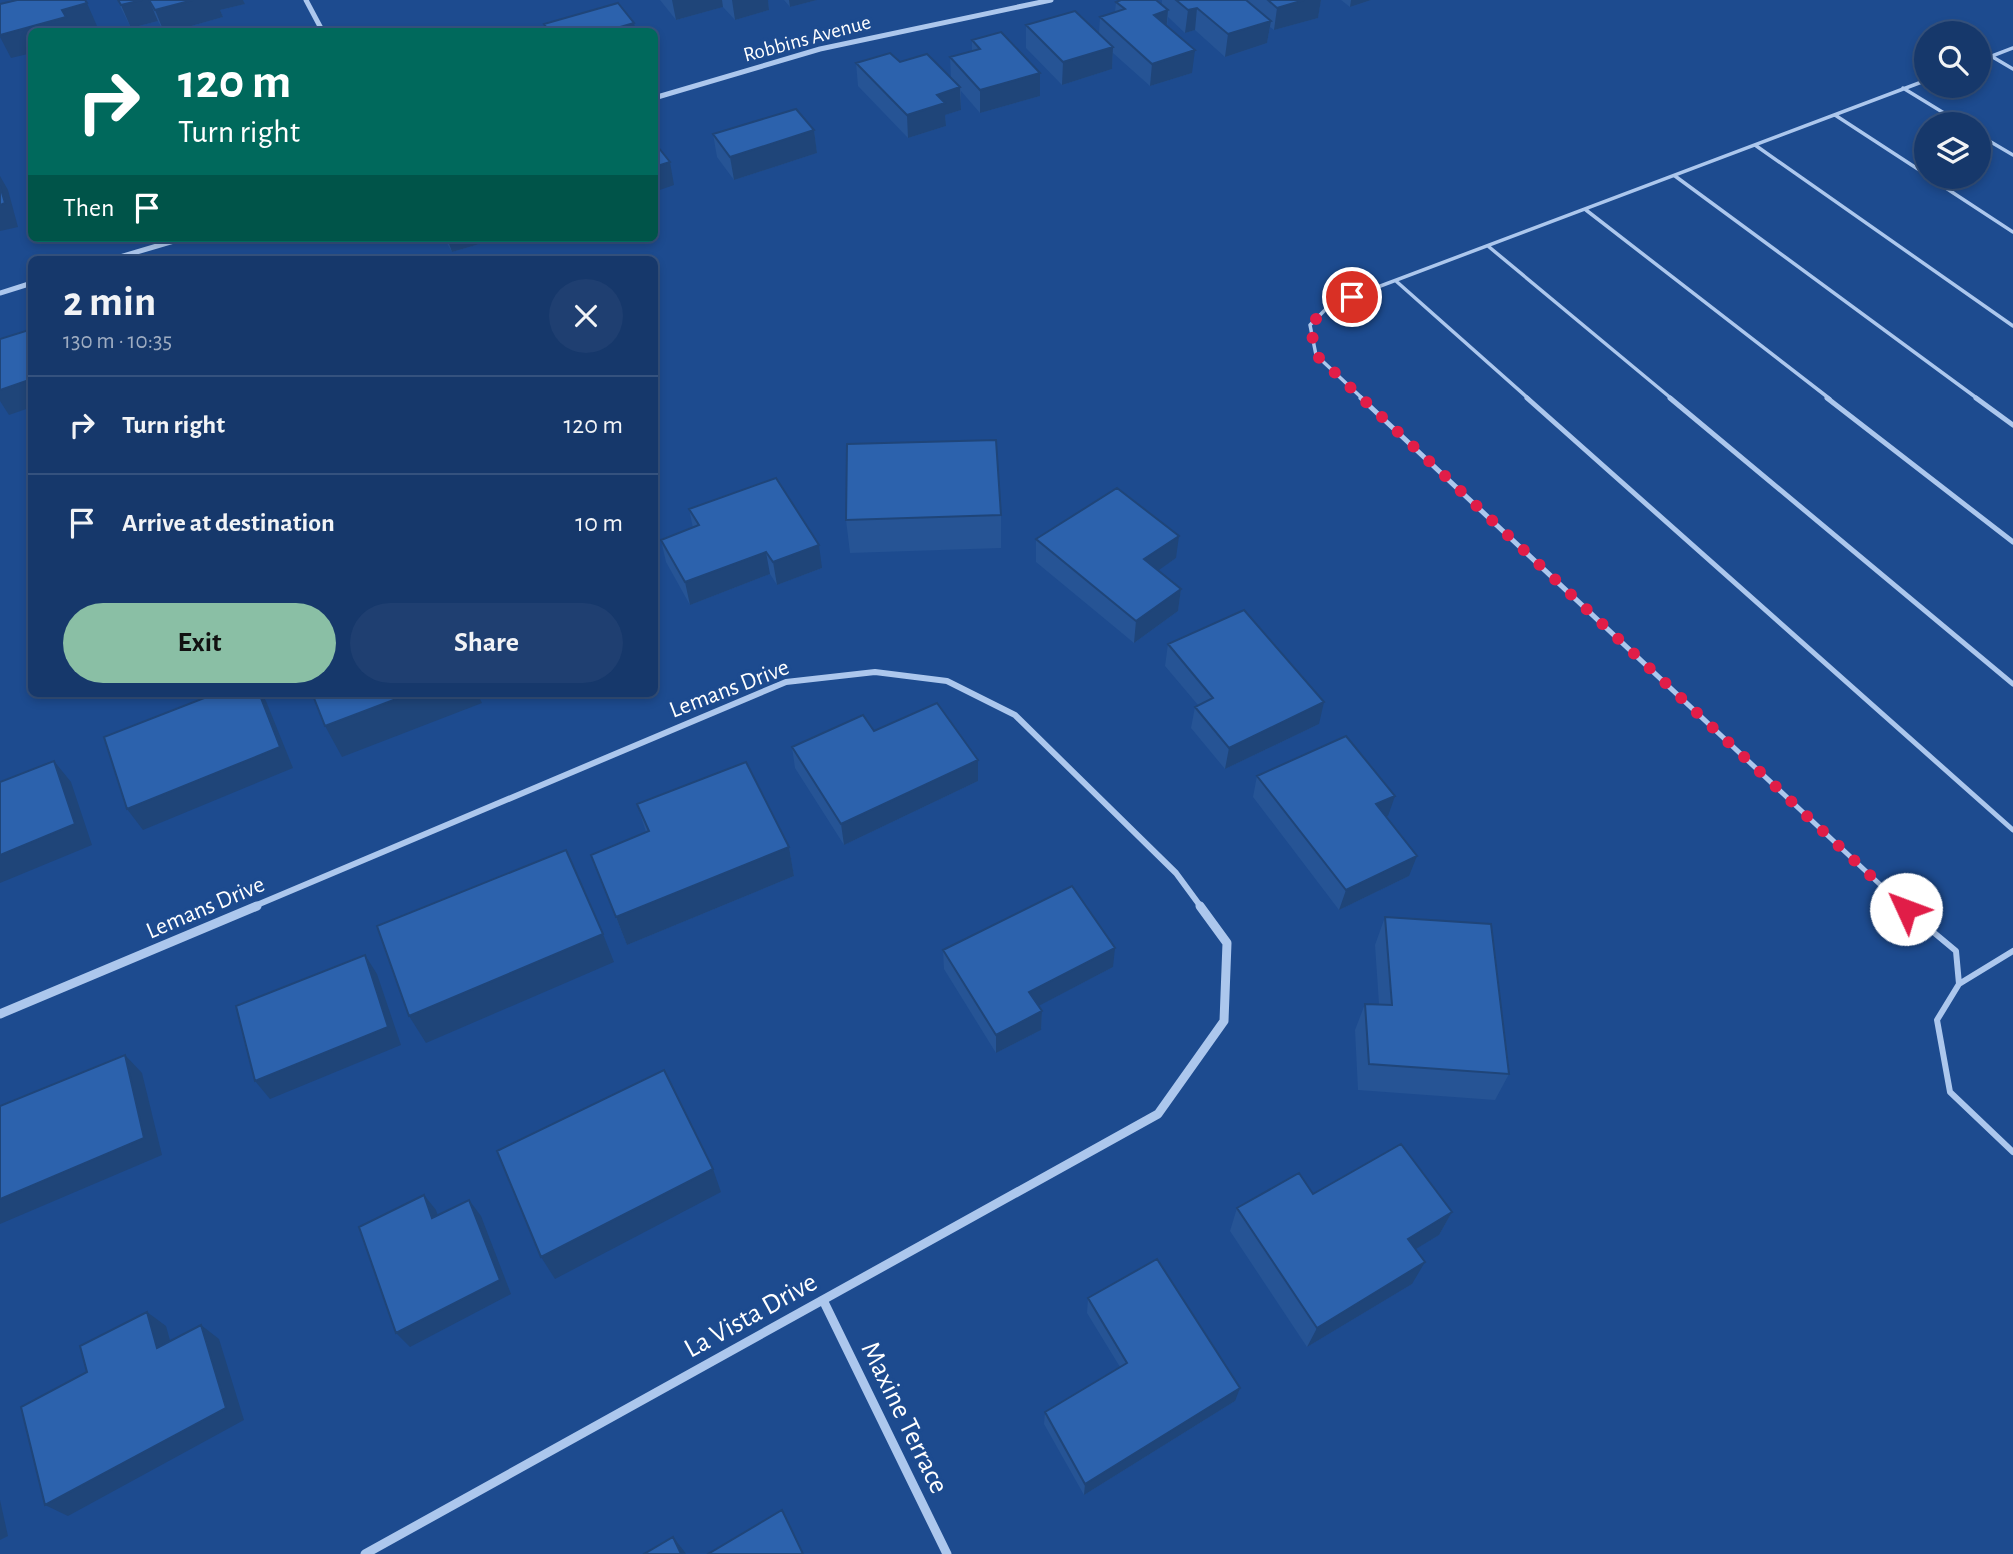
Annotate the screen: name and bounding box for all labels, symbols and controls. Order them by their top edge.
street label: Robbins Avenue [741,11,873,66]
map controls [1914,21,1991,189]
button: search [1914,21,1991,98]
icon: right [63,56,154,147]
text: 120 m [178,58,291,107]
button: layers [1914,112,1991,189]
text: Turn right [178,116,300,148]
icon: arrive [128,189,166,227]
text: Then [63,195,114,221]
pin [1322,267,1382,327]
icon: arrive [1333,278,1371,316]
button: close [549,279,623,353]
text: 2 min [63,281,156,323]
text: 130 m · 10:35 [63,330,172,353]
icon: right [63,406,101,444]
text: Turn right [122,412,225,438]
text: 120 m [563,412,623,438]
icon: arrive [63,504,101,542]
text: Arrive at destination [122,510,335,536]
text: 10 m [575,510,623,536]
button: Exit [63,603,336,683]
button: Share [350,603,623,683]
street label: Lemans Drive [666,655,792,723]
street label: Lemans Drive [143,872,268,944]
position arrow [1869,872,1943,946]
street label: La Vista Drive [680,1268,822,1364]
street label: Maxine Terrace [855,1338,953,1498]

